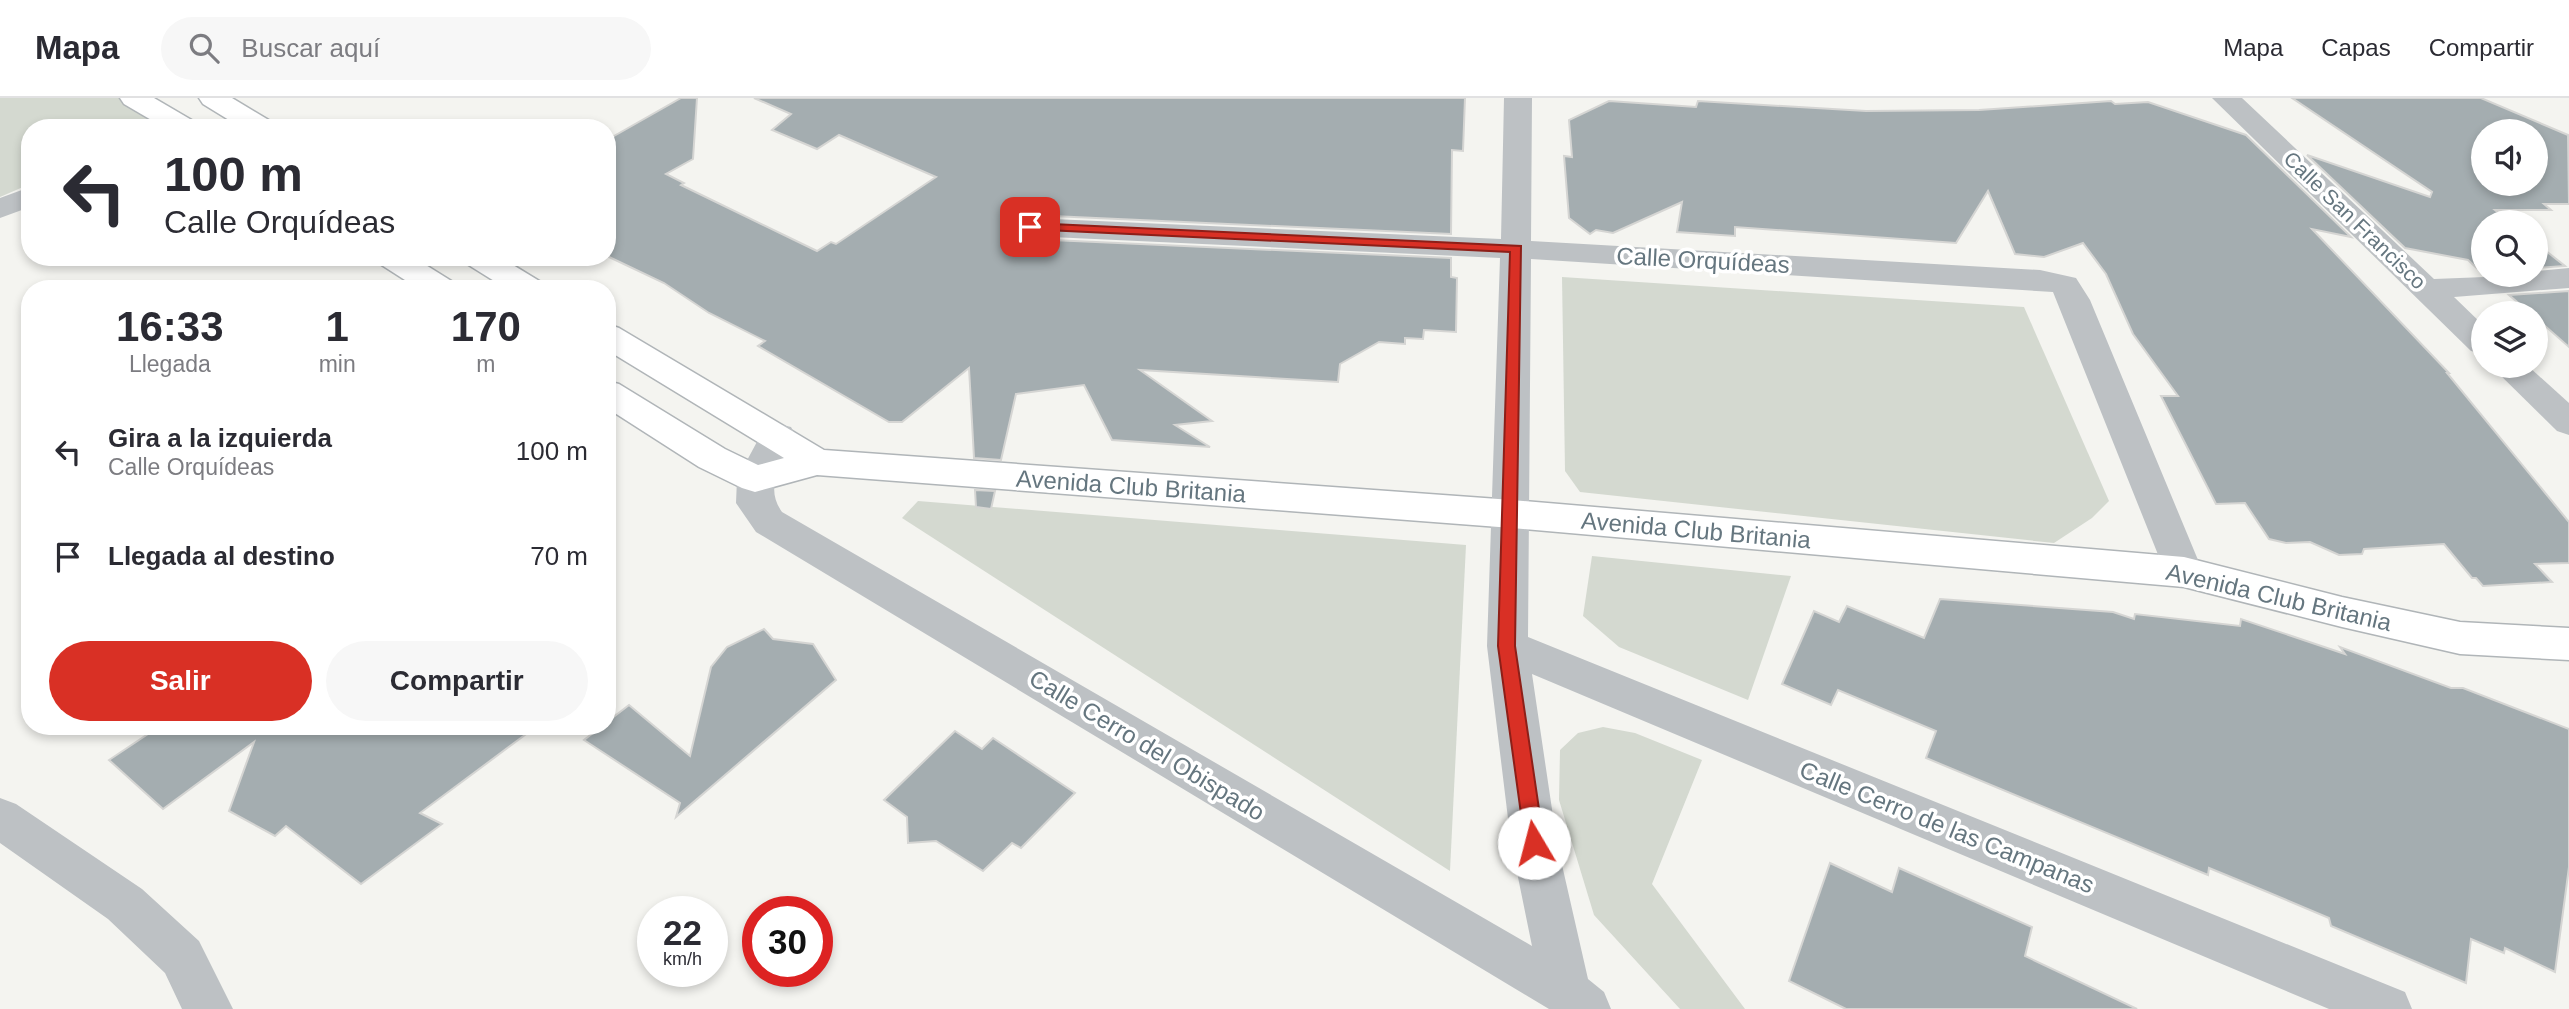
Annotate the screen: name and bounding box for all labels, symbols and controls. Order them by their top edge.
search box [161,17,651,80]
text: Mapa [35,29,119,66]
icon: search [185,29,223,67]
text: Buscar aquí [241,33,380,63]
text: Mapa [2223,34,2283,61]
text: Capas [2321,34,2391,61]
text: Compartir [2429,34,2534,61]
map controls [2471,119,2548,378]
button: sound [2471,119,2548,196]
street label: Calle San Francisco [2279,146,2431,294]
icon: left [49,147,140,238]
text: 100 m [164,147,303,201]
pin [1000,197,1060,257]
text: Calle Orquídeas [164,204,395,240]
icon: arrive [1011,208,1049,246]
button: search [2471,210,2548,287]
street label: Calle Orquídeas [1616,242,1790,278]
button: layers [2471,301,2548,378]
text: 16:33 [116,303,224,350]
text: 1 [325,303,349,350]
text: 170 [451,303,521,350]
text: Llegada [129,351,211,377]
text: min [319,351,356,377]
text: m [476,351,495,377]
text: Gira a la izquierda [108,423,332,453]
icon: left [49,433,87,471]
text: 100 m [516,436,588,466]
text: Calle Orquídeas [108,454,274,480]
street label: Avenida Club Britania [1015,464,1247,508]
street label: Avenida Club Britania [1580,507,1813,554]
icon: arrive [49,538,87,576]
text: Llegada al destino [108,541,335,571]
text: 70 m [530,541,588,571]
street label: Avenida Club Britania [2164,558,2395,636]
button: Salir [49,641,312,721]
button: Compartir [326,641,588,721]
street label: Calle Cerro del Obispado [1025,664,1269,826]
street label: Calle Cerro de las Campanas [1796,756,2098,898]
position arrow [1497,806,1571,880]
speed limit sign: 30 [742,896,833,987]
text: 22 [663,913,702,952]
text: km/h [663,949,702,969]

